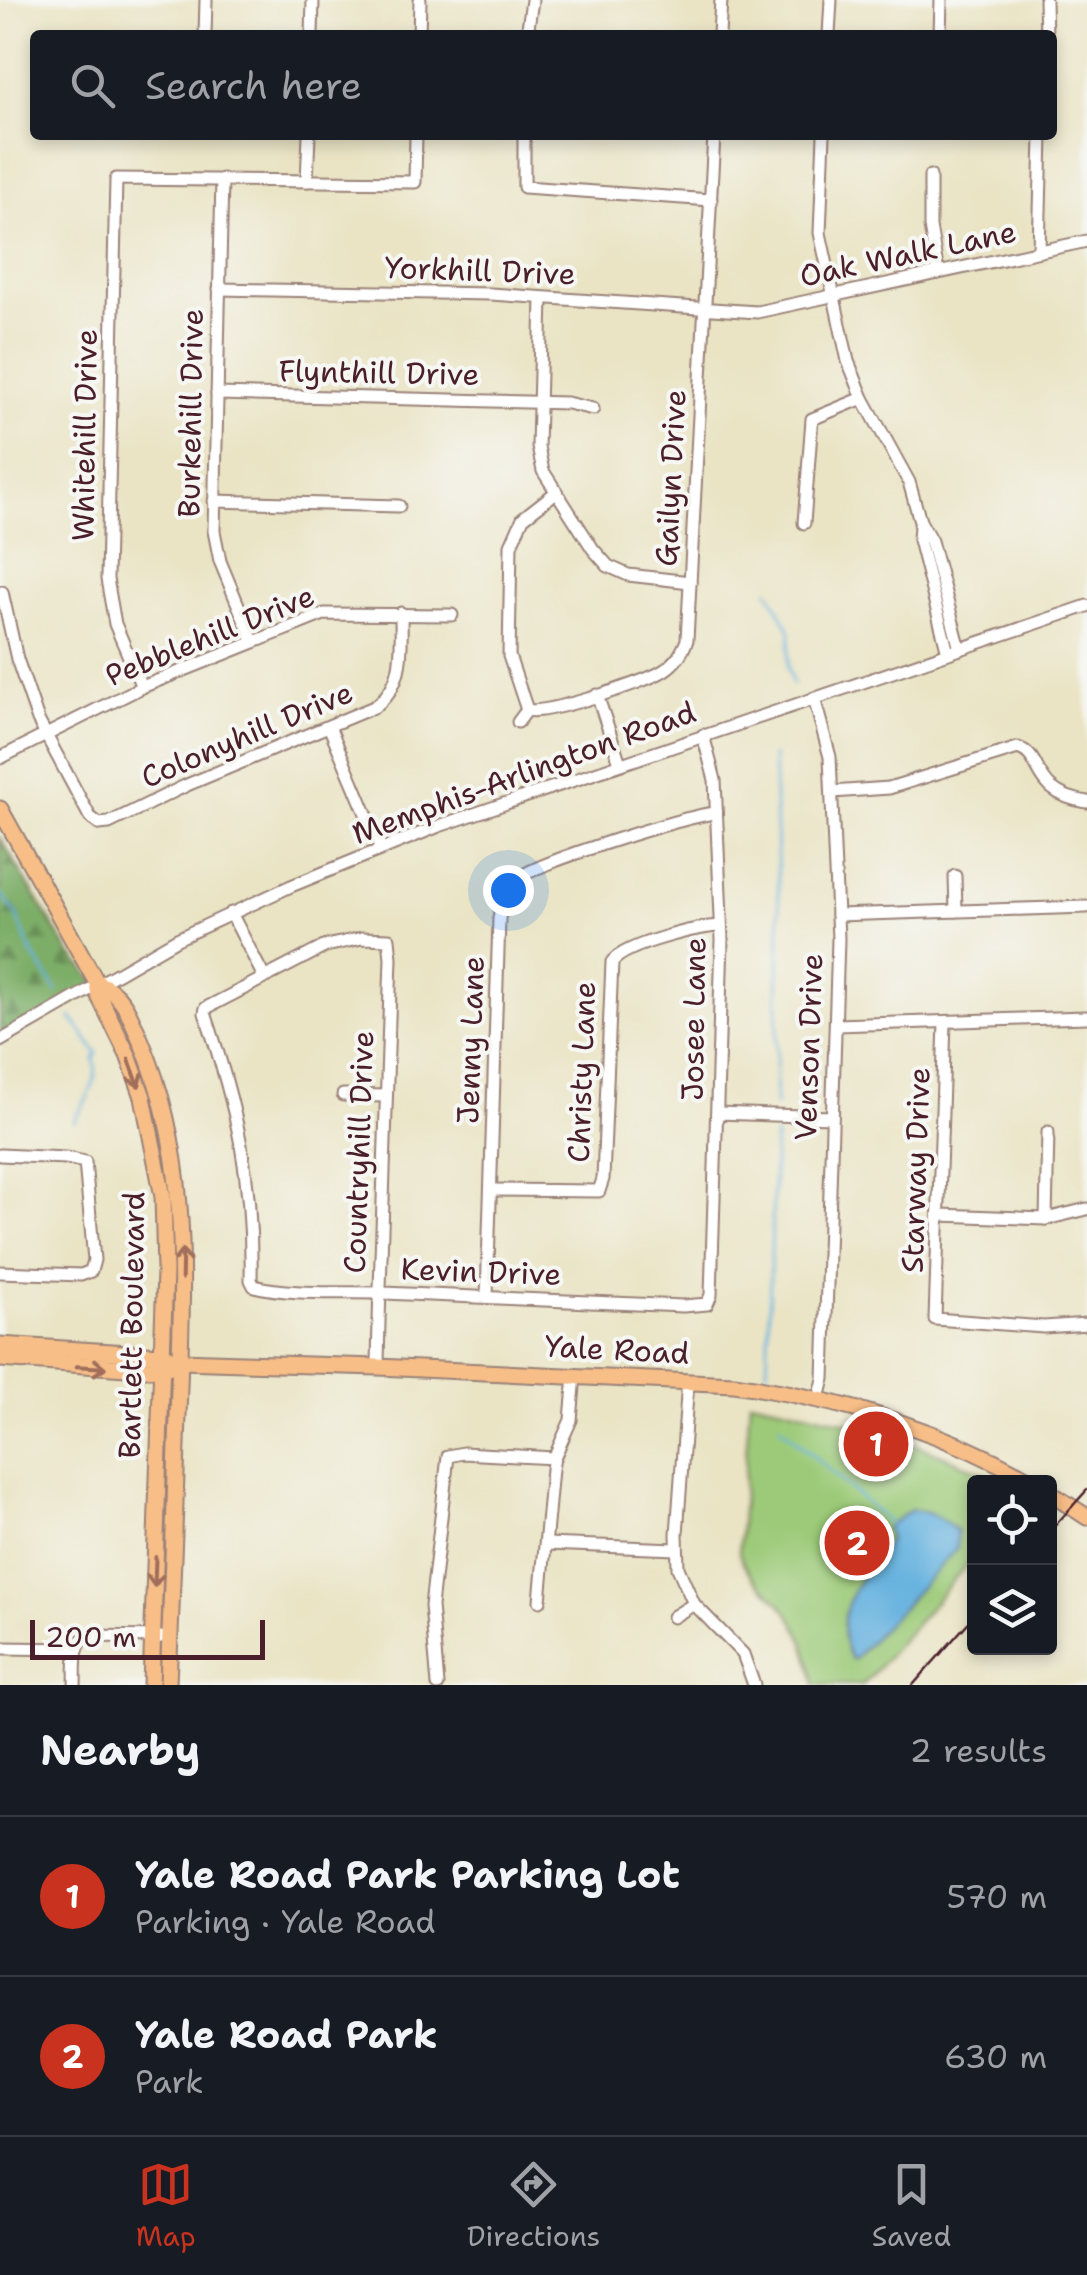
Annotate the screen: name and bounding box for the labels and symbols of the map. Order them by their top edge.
street label: Oak Walk Lane [796,211,1020,296]
street label: Yorkhill Drive [384,247,576,294]
street label: Burkehill Drive [168,308,213,518]
street label: Whitehill Drive [62,329,107,541]
street label: Flynthill Drive [278,350,480,395]
street label: Gailyn Drive [645,388,696,567]
street label: Pebblehill Drive [99,575,320,696]
street label: Colonyhill Drive [135,671,359,798]
street label: Memphis-Arlington Road [346,691,701,854]
your location [483,865,534,916]
street label: Josee Lane [672,937,715,1101]
street label: Venson Drive [785,953,832,1141]
street label: Jenny Lane [447,955,494,1125]
street label: Christy Lane [558,981,605,1163]
street label: Countryhill Drive [334,1030,383,1274]
one-way arrow [126,1056,144,1087]
street label: Starway Drive [891,1066,940,1274]
street label: Bartlett Boulevard [109,1191,154,1459]
one-way arrow [173,1248,192,1280]
street label: Kevin Drive [400,1248,562,1295]
street label: Yale Road [544,1325,690,1374]
one-way arrow [74,1357,107,1376]
pin: 1 [844,1406,908,1482]
pin: 2 [824,1506,890,1580]
one-way arrow [145,1555,164,1587]
scale bar [30,1615,265,1660]

